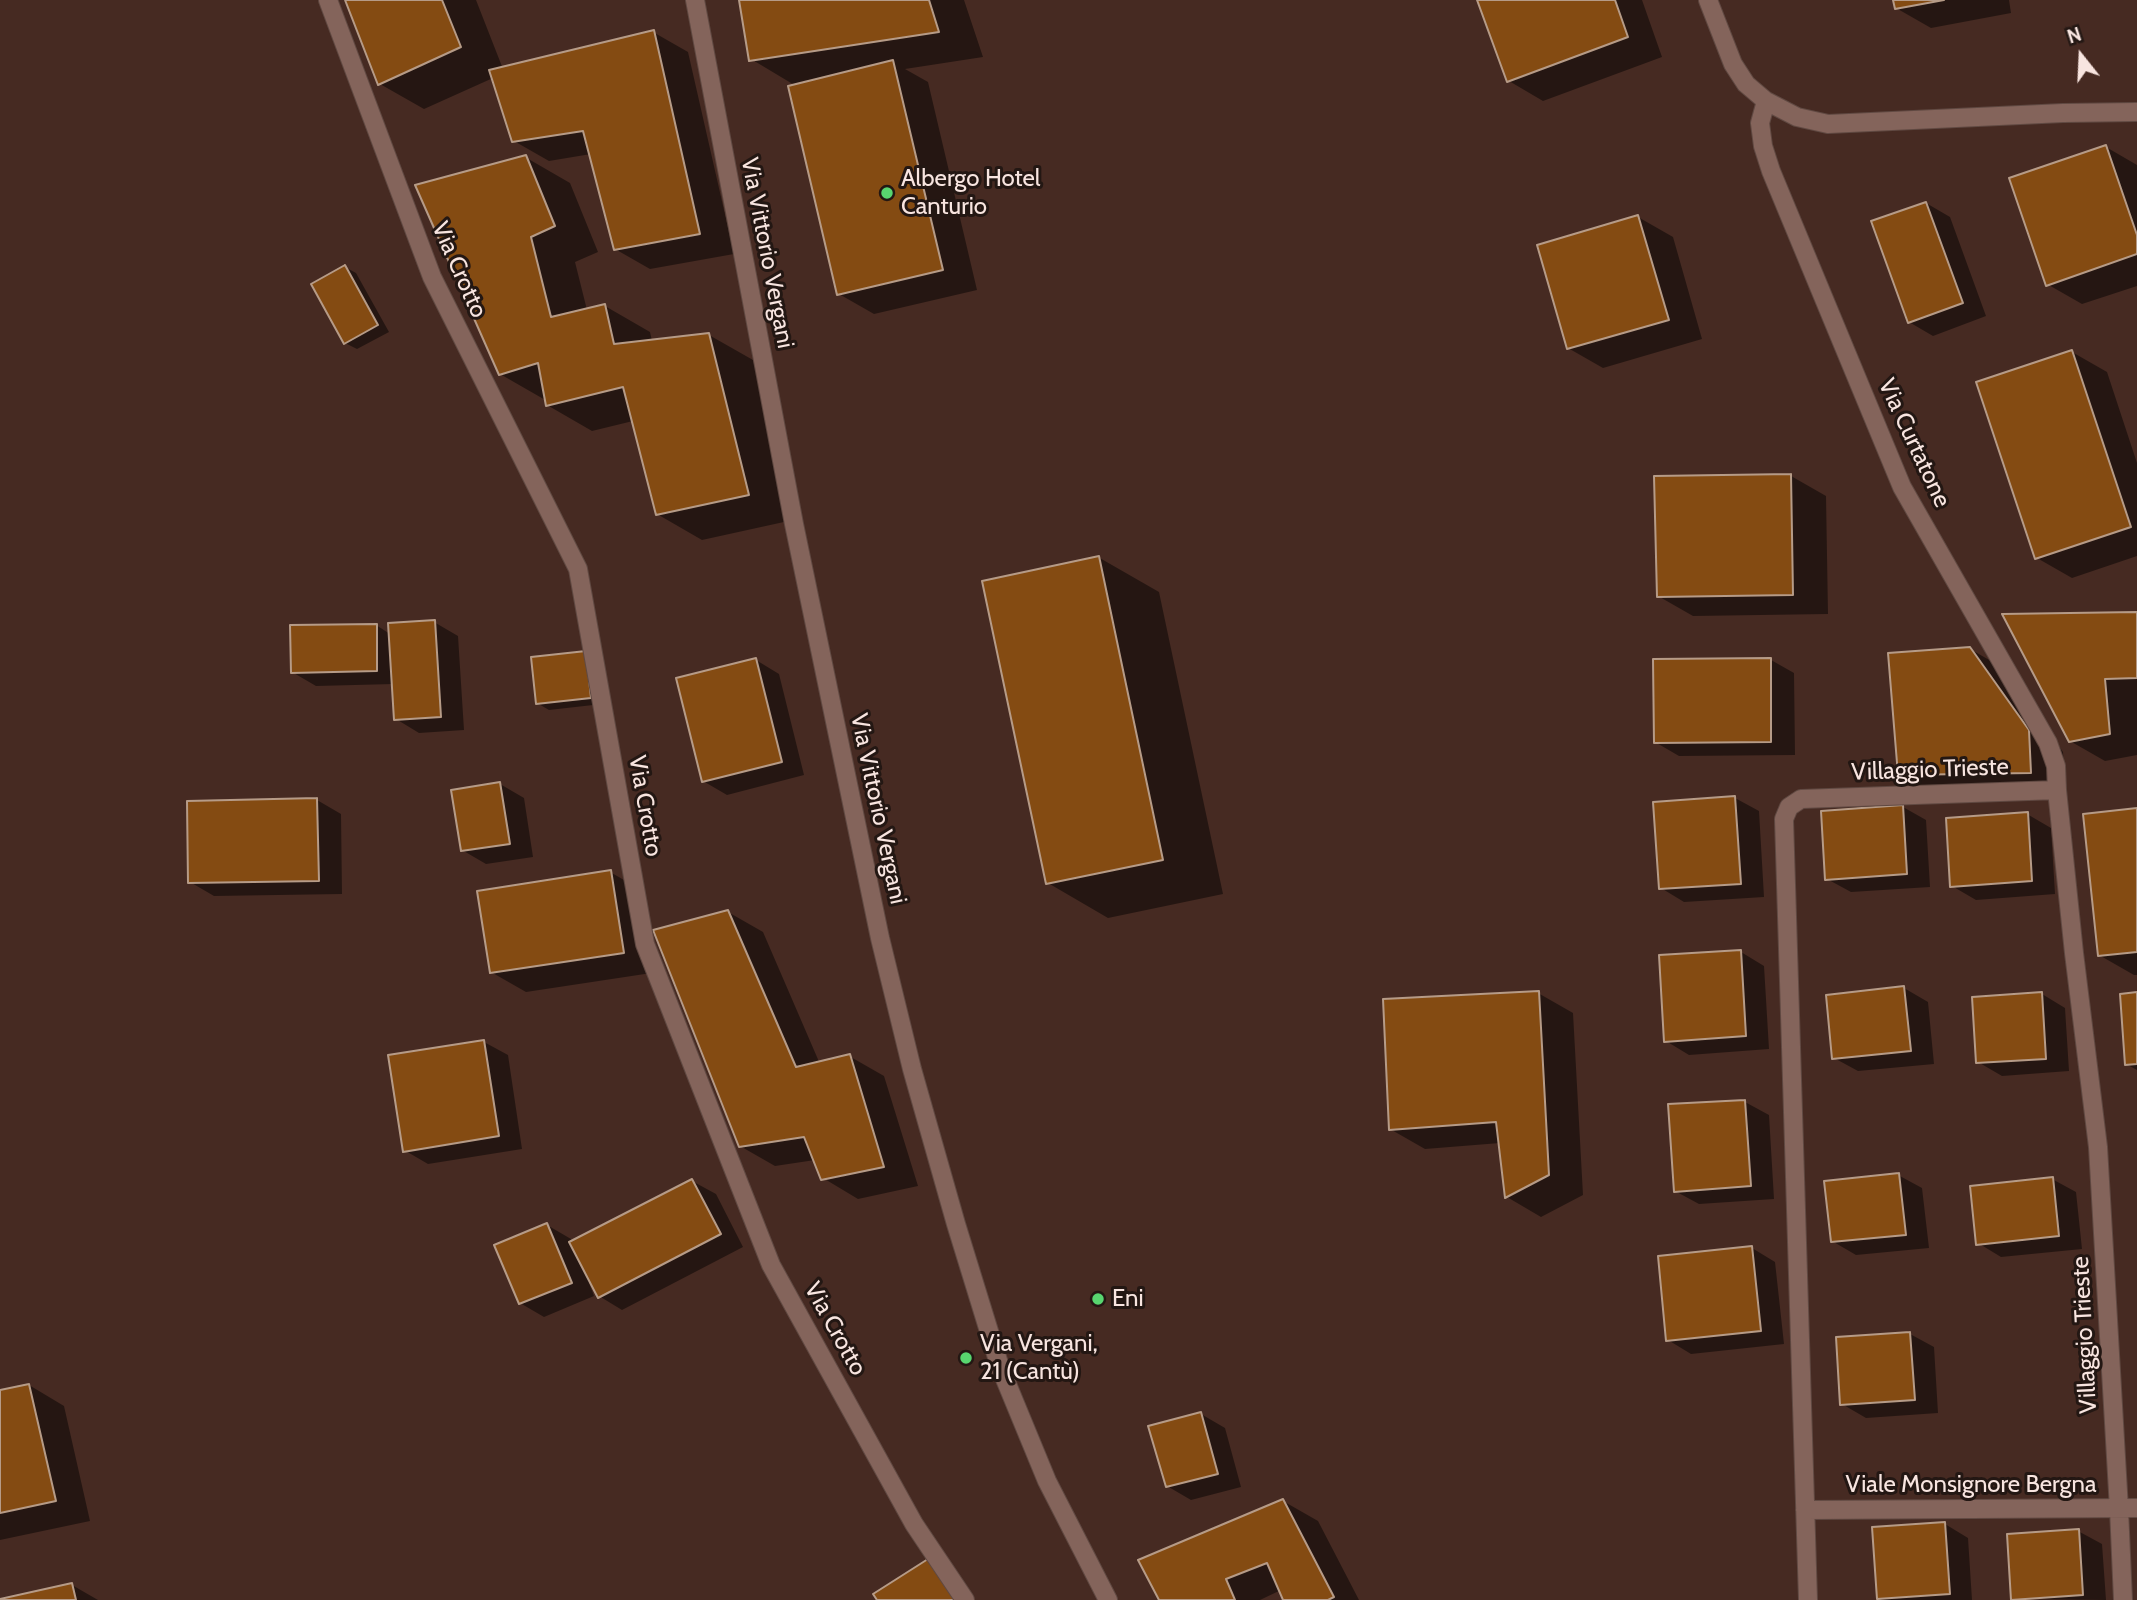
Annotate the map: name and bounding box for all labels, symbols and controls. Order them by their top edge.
north arrow [2046,21,2116,91]
text: N [2064,23,2084,49]
street label: Via Vittorio Vergani [734,155,800,351]
place label: Albergo Hotel Canturio [901,165,1040,221]
marker: Albergo Hotel Canturio [879,185,895,201]
street label: Via Crotto [425,218,493,322]
street label: Via Curtatone [1872,374,1956,512]
street label: Via Vittorio Vergani [844,711,912,907]
street label: Via Crotto [622,753,668,859]
street label: Villaggio Trieste [1851,753,2009,787]
street label: Villaggio Trieste [2066,1256,2104,1414]
street label: Via Crotto [798,1277,872,1381]
place label: Eni [1112,1285,1144,1313]
marker: Eni [1090,1291,1106,1307]
place label: Via Vergani, 21 (Cantù) [980,1330,1098,1386]
marker: Via Vergani, 21 (Cantù) [958,1350,974,1366]
street label: Viale Monsignore Bergna [1846,1471,2096,1499]

